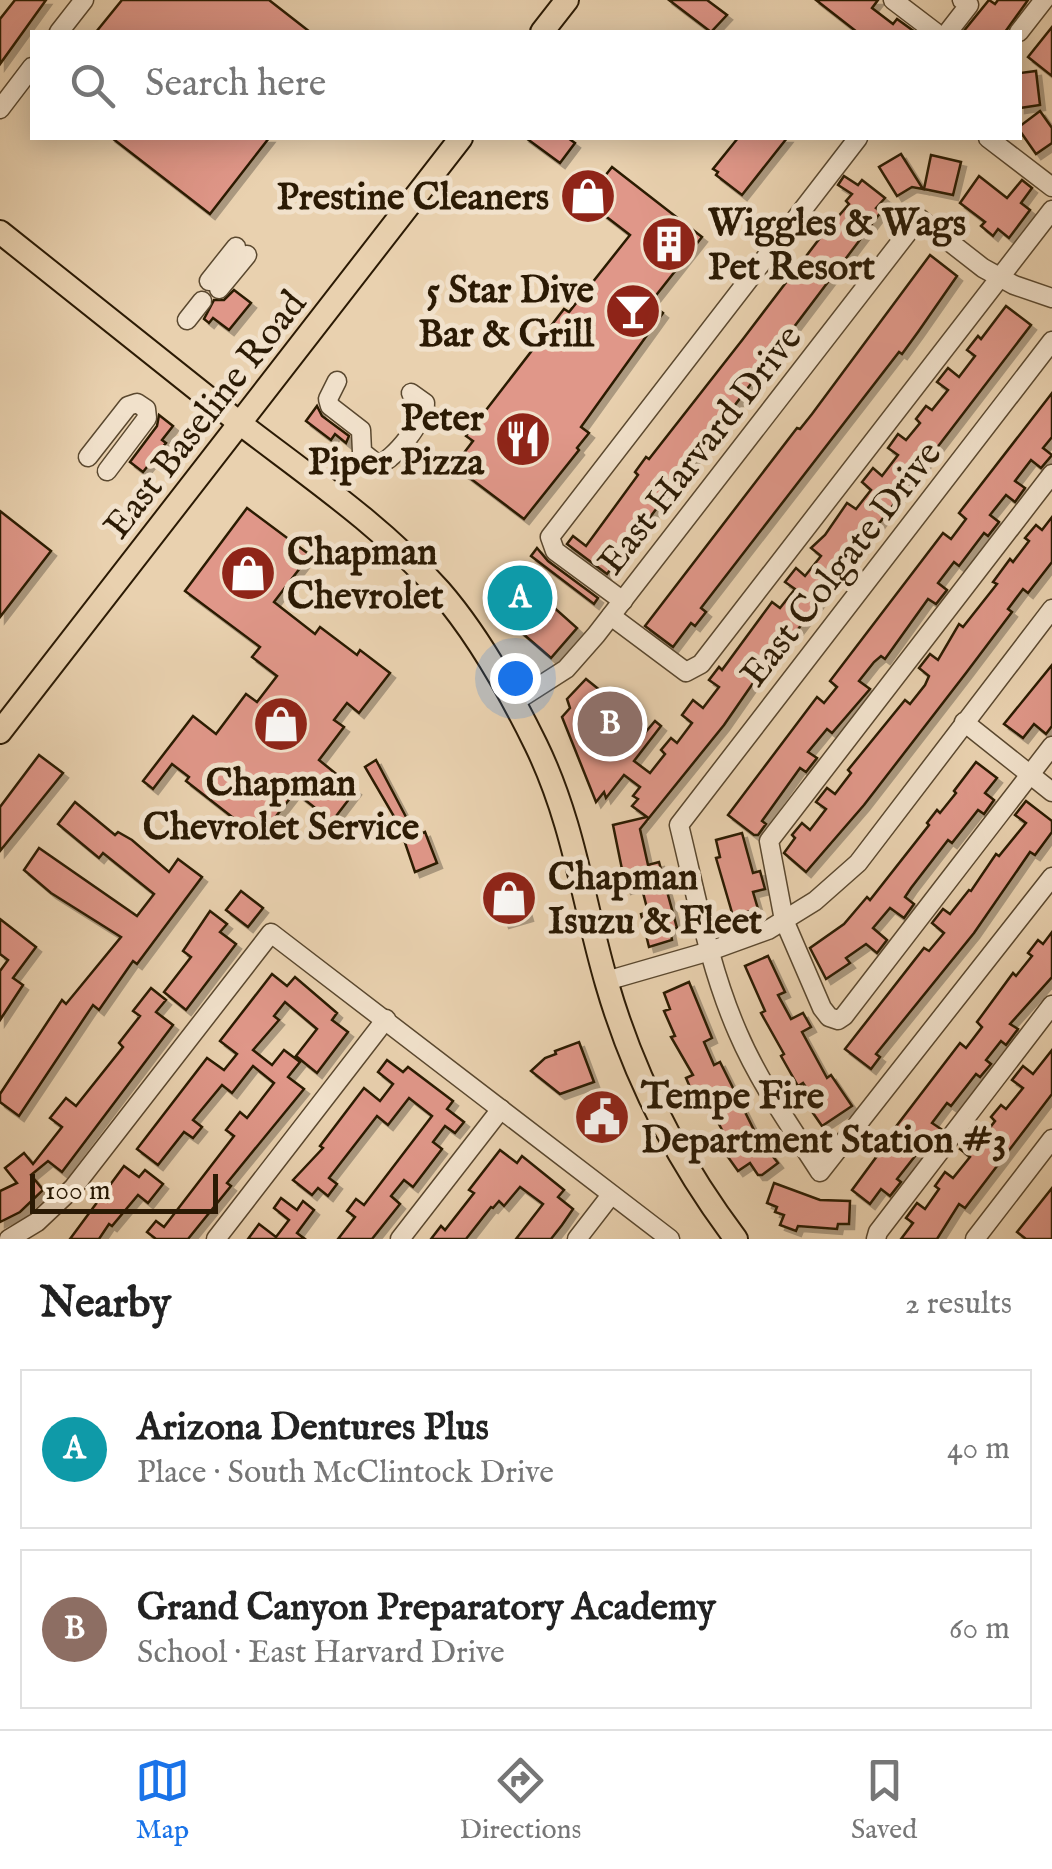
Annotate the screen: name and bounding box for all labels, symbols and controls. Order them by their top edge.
search box [30,30,1022,140]
icon: search [65,58,120,113]
text: Search here [145,61,326,109]
shop icon: Prestine Cleaners [558,166,618,226]
place label: Prestine Cleaners [277,175,549,223]
place label: Wiggles & Wags Pet Resort [708,201,966,293]
building icon: Wiggles & Wags Pet Resort [639,214,699,274]
place label: 5 Star Dive Bar & Grill [418,268,595,360]
street label: East Baseline Road [94,281,319,550]
bar icon: 5 Star Dive Bar & Grill [603,281,663,341]
street label: East Harvard Drive [589,316,814,586]
place label: Peter Piper Pizza [308,396,485,488]
restaurant icon: Peter Piper Pizza [493,409,553,469]
street label: East Colgate Drive [731,432,954,698]
place label: Chapman Chevrolet [287,530,444,622]
shop icon: Chapman Chevrolet [218,543,278,603]
pin: A [488,560,552,636]
your location [490,653,541,704]
pin: B [578,686,642,762]
shop icon: Chapman Chevrolet Service [251,694,311,754]
place label: Chapman Chevrolet Service [143,761,420,853]
place label: Chapman Isuzu & Fleet [548,855,762,947]
shop icon: Chapman Isuzu & Fleet [479,868,539,928]
place label: Tempe Fire Department Station #3 [640,1074,1007,1166]
public building icon: Tempe Fire Department Station #3 [572,1087,632,1147]
scale bar [30,1169,218,1214]
text: 100 m [45,1174,111,1209]
text: Nearby [40,1278,171,1331]
text: 2 results [905,1284,1012,1325]
text: Arizona Dentures Plus [137,1405,489,1453]
text: A [64,1429,85,1470]
text: 40 m [947,1429,1010,1470]
text: Place · South McClintock Drive [137,1453,554,1494]
text: Grand Canyon Preparatory Academy [137,1585,716,1633]
text: B [64,1609,85,1650]
text: 60 m [949,1609,1010,1650]
text: School · East Harvard Drive [137,1633,505,1674]
tab: Map [135,1753,190,1848]
tab: Directions [459,1753,581,1848]
tab: Saved [851,1753,917,1848]

